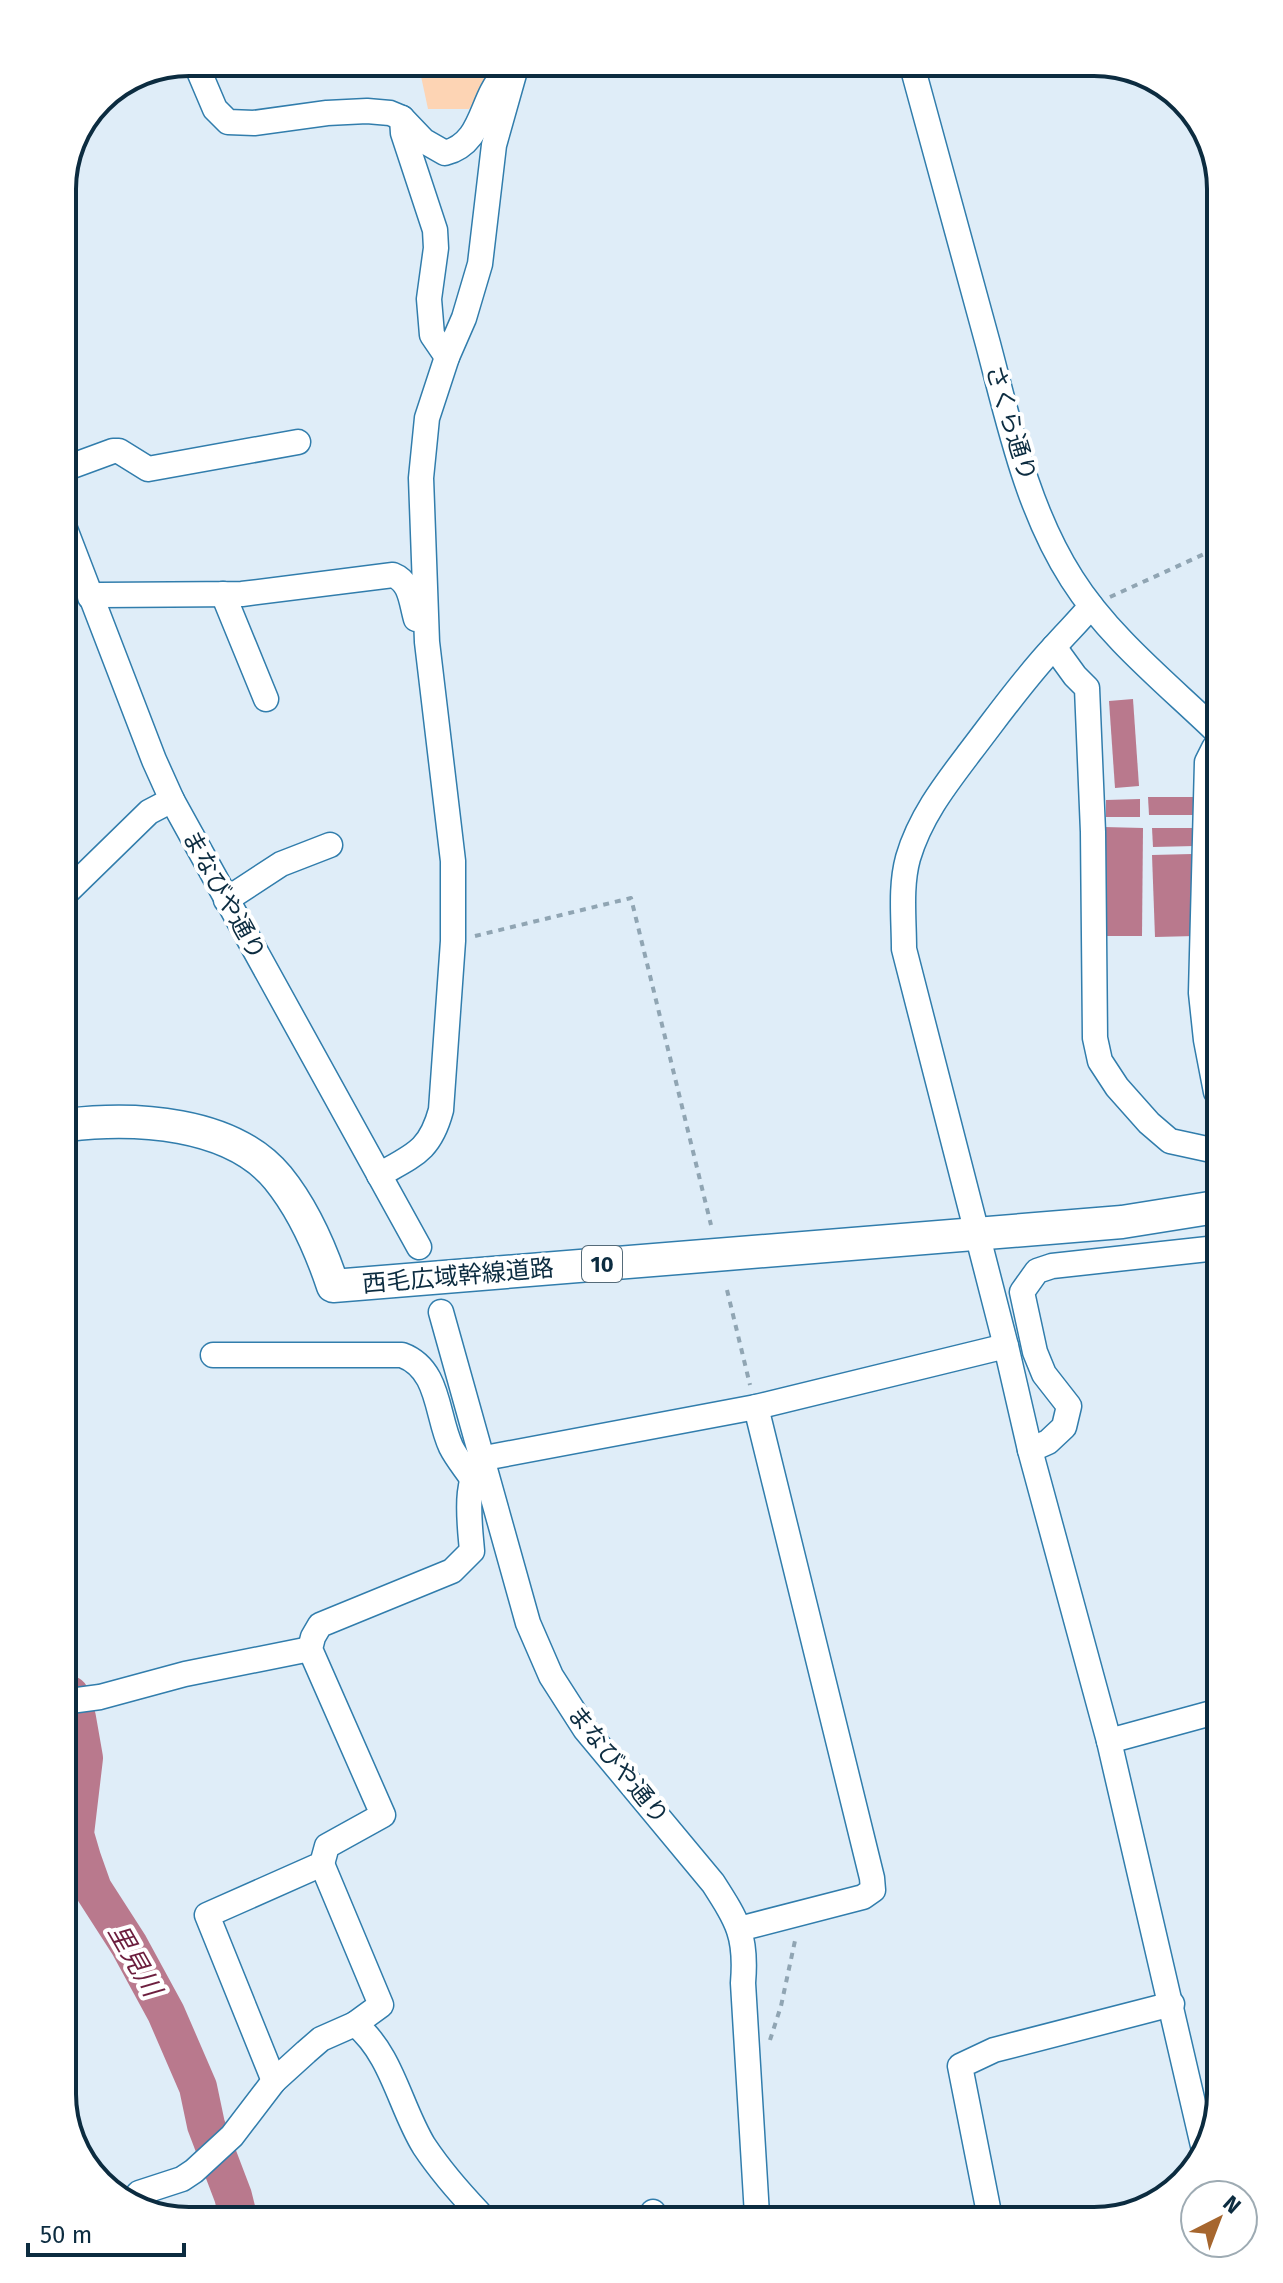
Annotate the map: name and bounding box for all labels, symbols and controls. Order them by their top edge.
street label: さくら通り [980,362,1042,484]
street label: まなびや通り [177,825,271,965]
road number: 10 [582,1246,622,1282]
street label: 西毛広域幹線道路 [361,1254,555,1298]
street label: まなびや通り [562,1700,674,1830]
water label: 里見川 [102,1919,169,2004]
north arrow [1179,2179,1259,2259]
text: N [1218,2190,1247,2219]
scale bar [28,2207,184,2257]
text: 50 m [40,2221,92,2249]

